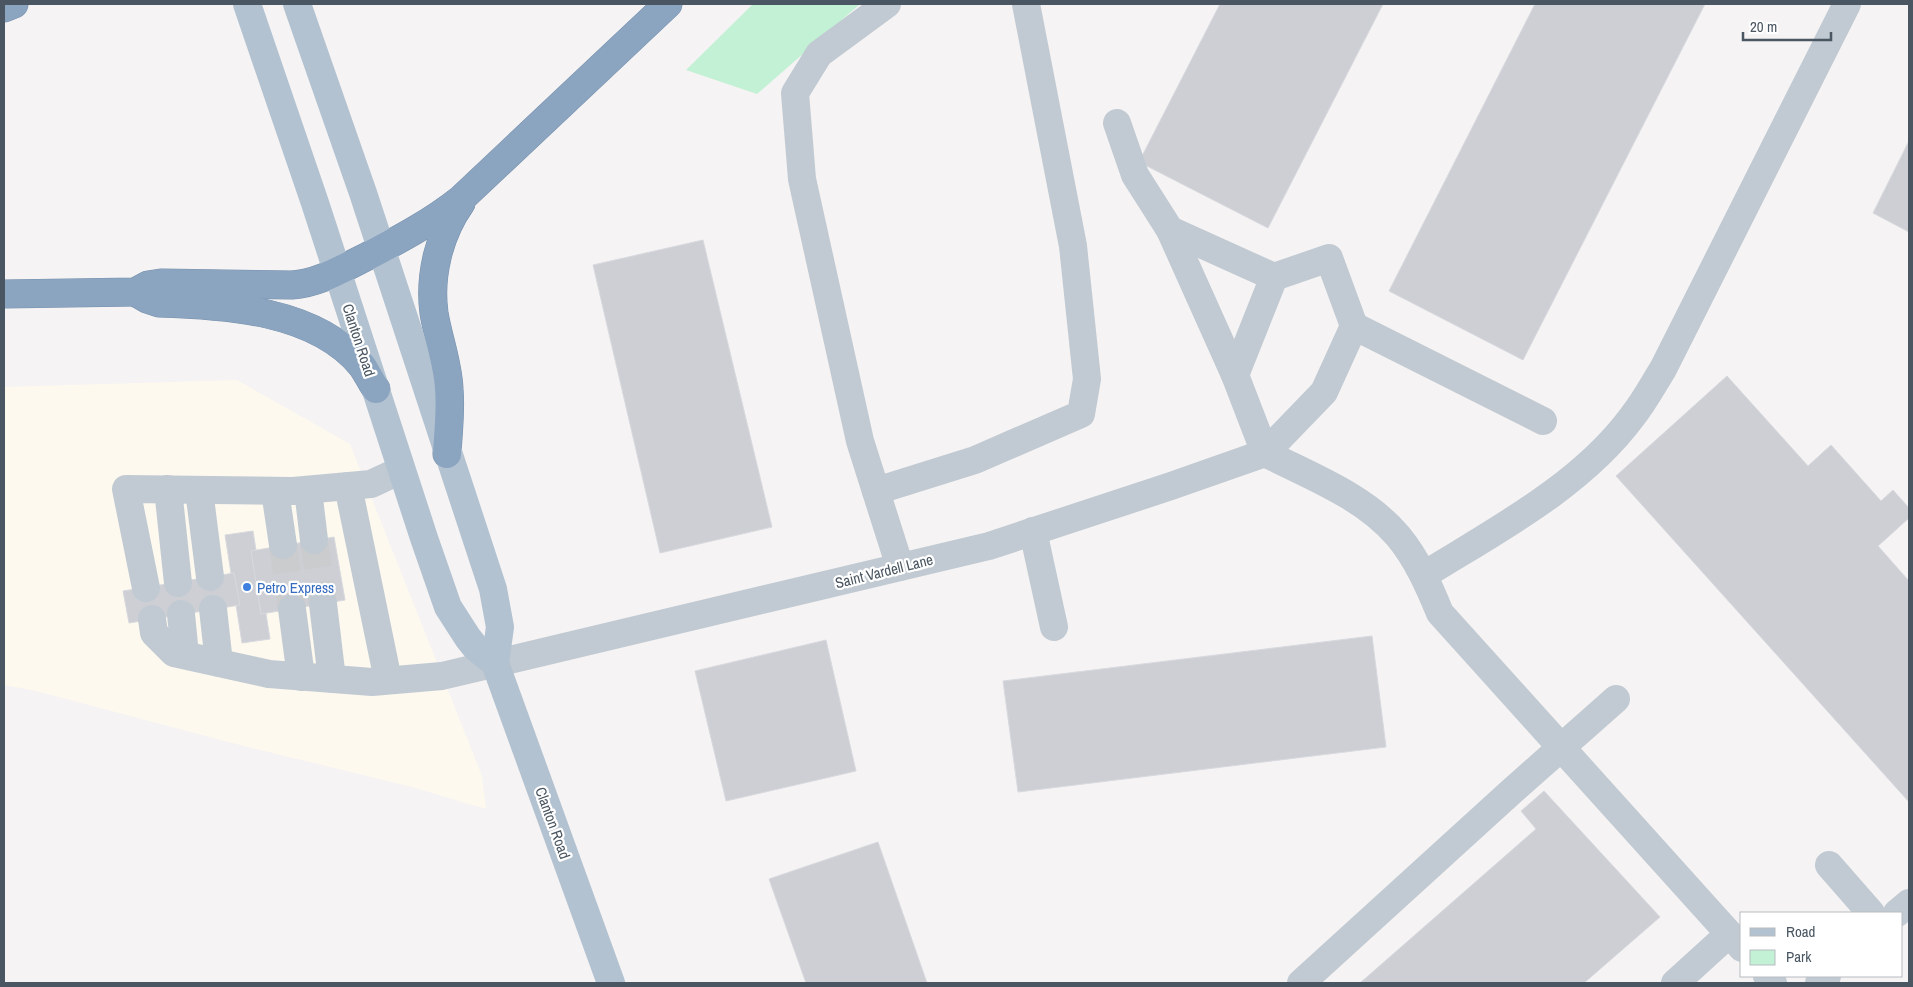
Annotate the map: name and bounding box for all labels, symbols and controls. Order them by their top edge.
scale bar [1743,10,1830,42]
text: 20 m [1750,16,1777,37]
street label: Clanton Road [337,301,381,379]
street label: Saint Vardell Lane [833,549,935,593]
place label: Petro Express [257,577,334,598]
marker: Petro Express [241,581,253,593]
street label: Clanton Road [530,784,576,862]
legend [1740,912,1903,977]
text: Road [1786,921,1815,942]
text: Park [1786,946,1812,967]

